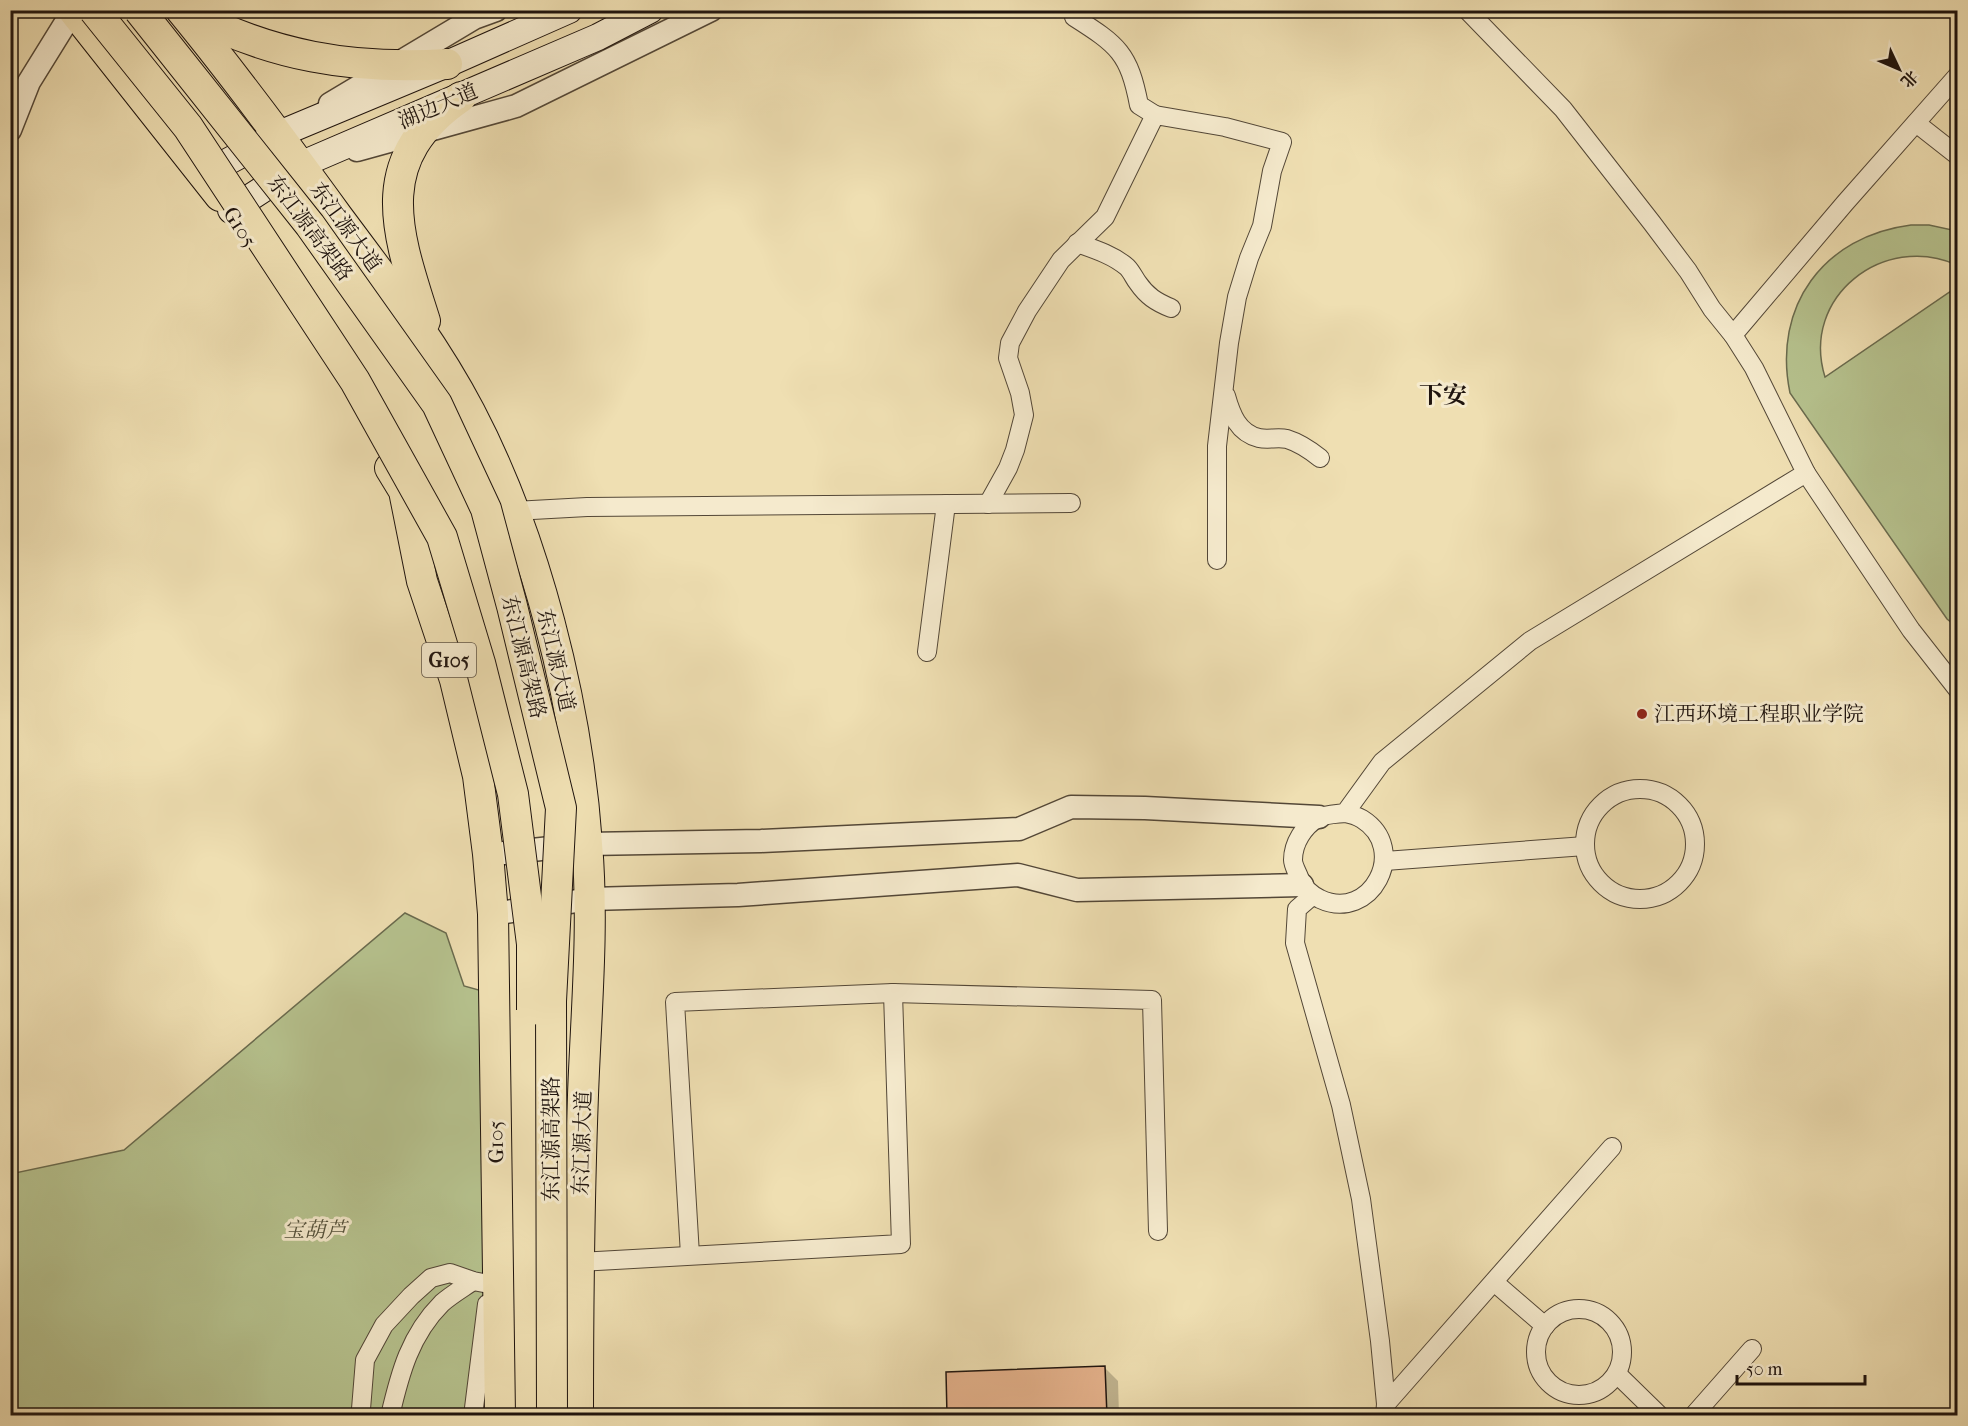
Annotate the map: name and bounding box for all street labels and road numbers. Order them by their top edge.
street label: 湖边大道 [395,79,481,133]
street label: 东江源高架路 [263,170,357,286]
street label: 东江源大道 [305,177,387,277]
street label: G105 [218,202,262,252]
street label: 东江源高架路 [497,593,551,721]
street label: 东江源大道 [532,606,580,714]
road number: G105 [422,643,476,677]
street label: 东江源高架路 [539,1076,563,1202]
street label: 东江源大道 [568,1090,596,1196]
street label: G105 [484,1120,508,1164]

